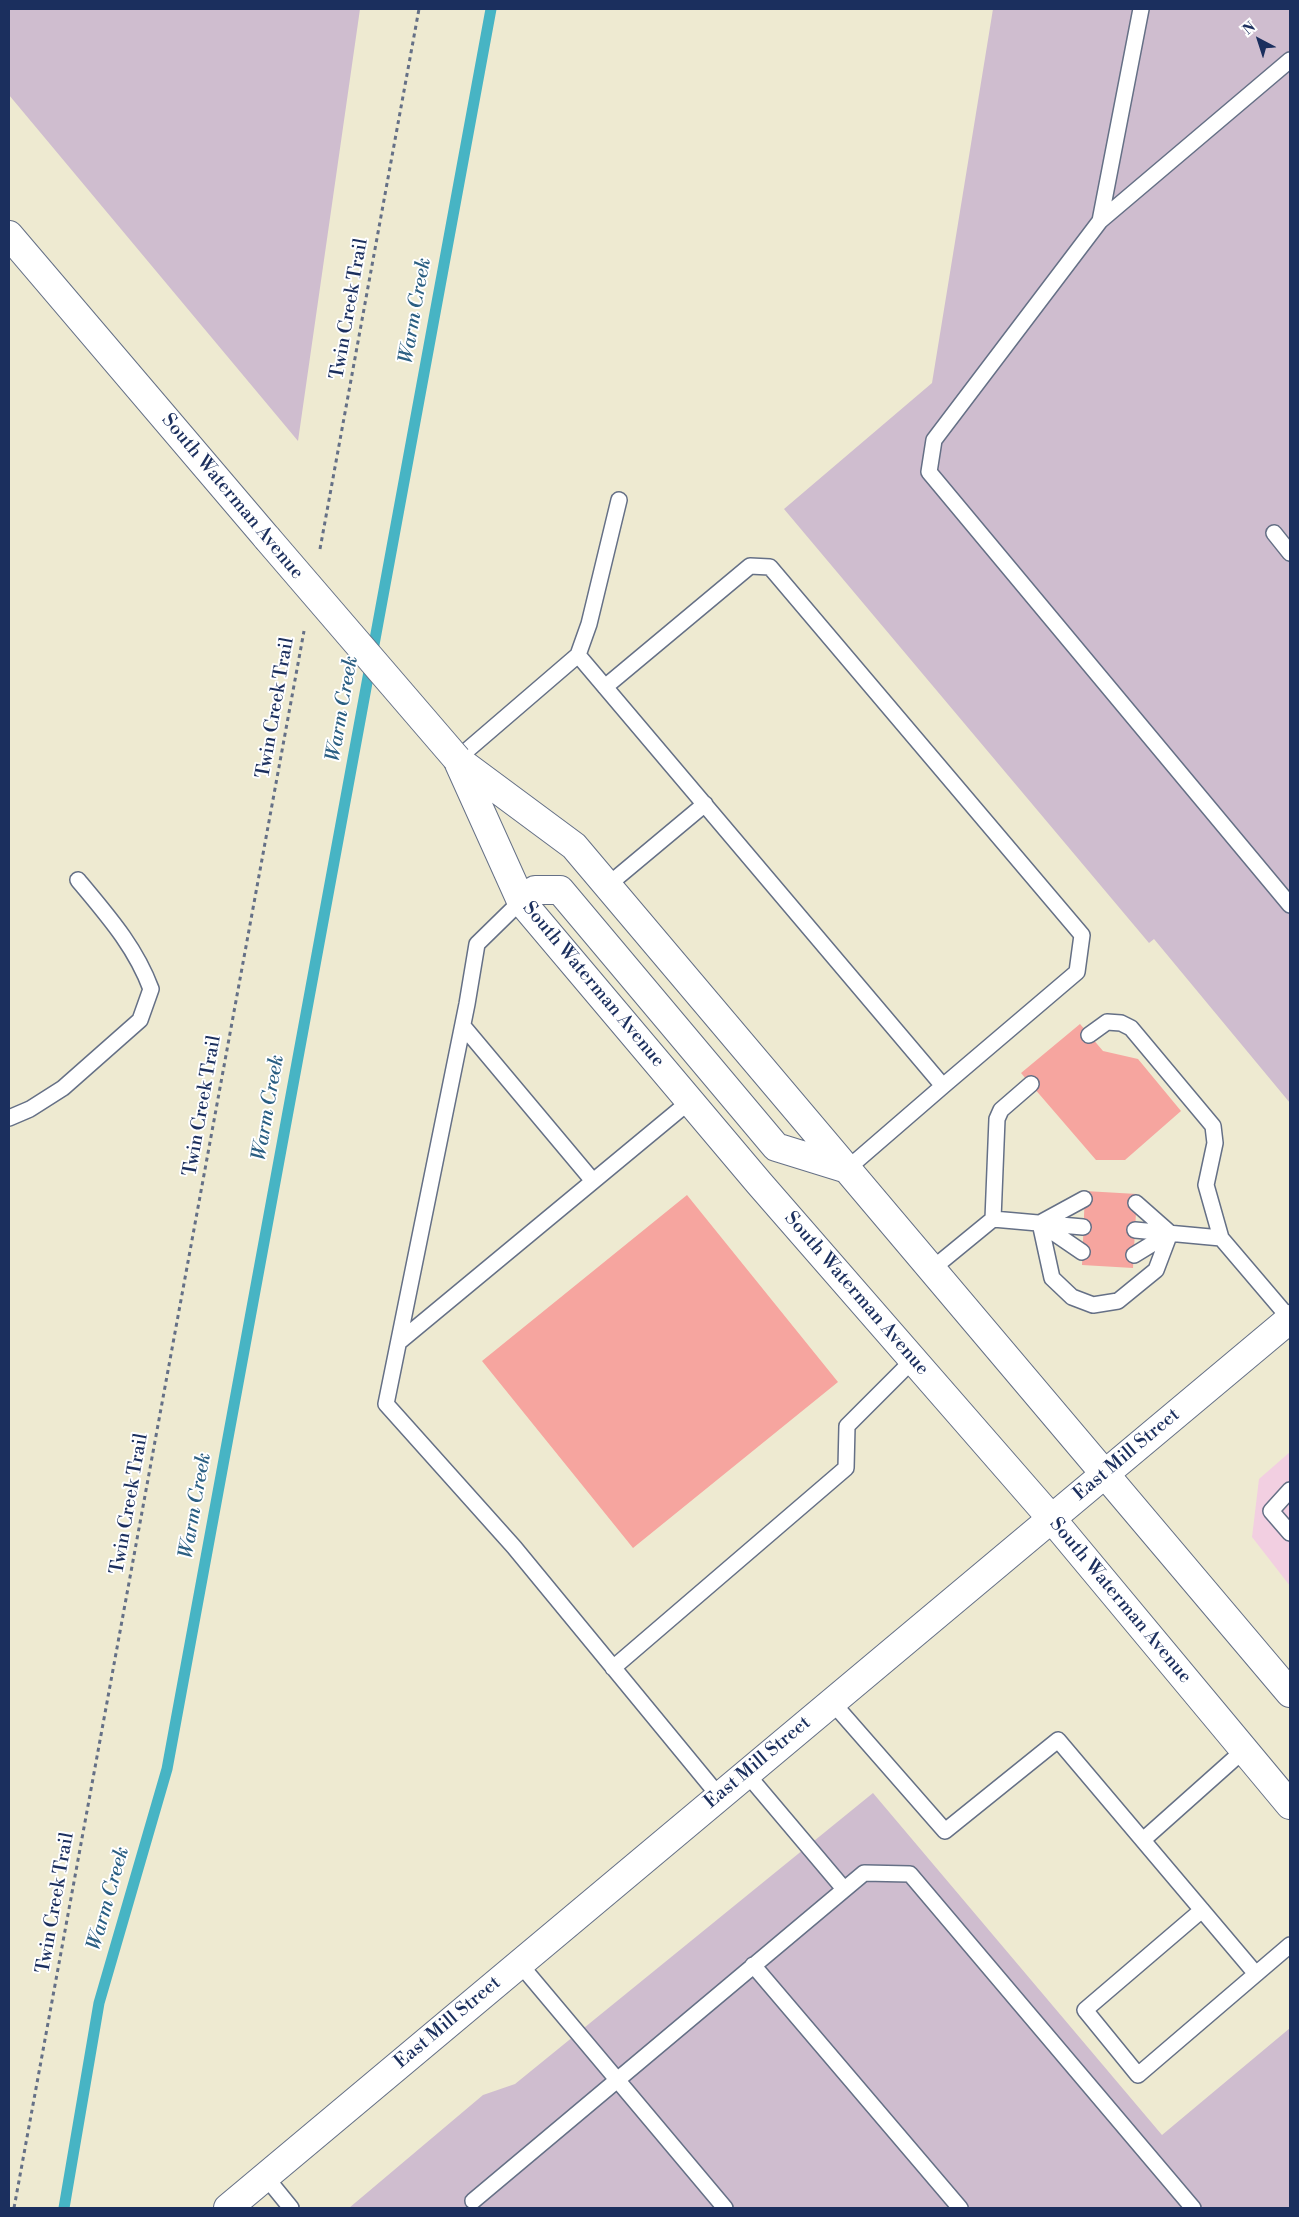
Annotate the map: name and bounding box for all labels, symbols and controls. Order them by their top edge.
north arrow [1234,15,1284,65]
text: N [1239,18,1259,39]
street label: Twin Creek Trail [326,237,374,381]
water label: Warm Creek [395,256,437,366]
street label: South Waterman Avenue [156,410,308,584]
street label: Twin Creek Trail [252,636,300,780]
water label: Warm Creek [322,654,364,764]
street label: South Waterman Avenue [517,898,669,1072]
street label: Twin Creek Trail [179,1034,227,1178]
water label: Warm Creek [248,1053,290,1163]
street label: South Waterman Avenue [779,1208,933,1380]
street label: East Mill Street [1069,1404,1185,1506]
street label: Twin Creek Trail [106,1432,154,1576]
water label: Warm Creek [175,1451,217,1561]
street label: South Waterman Avenue [1044,1514,1196,1688]
street label: East Mill Street [700,1712,816,1814]
street label: Twin Creek Trail [32,1831,80,1975]
water label: Warm Creek [83,1844,135,1954]
street label: East Mill Street [390,1972,506,2074]

